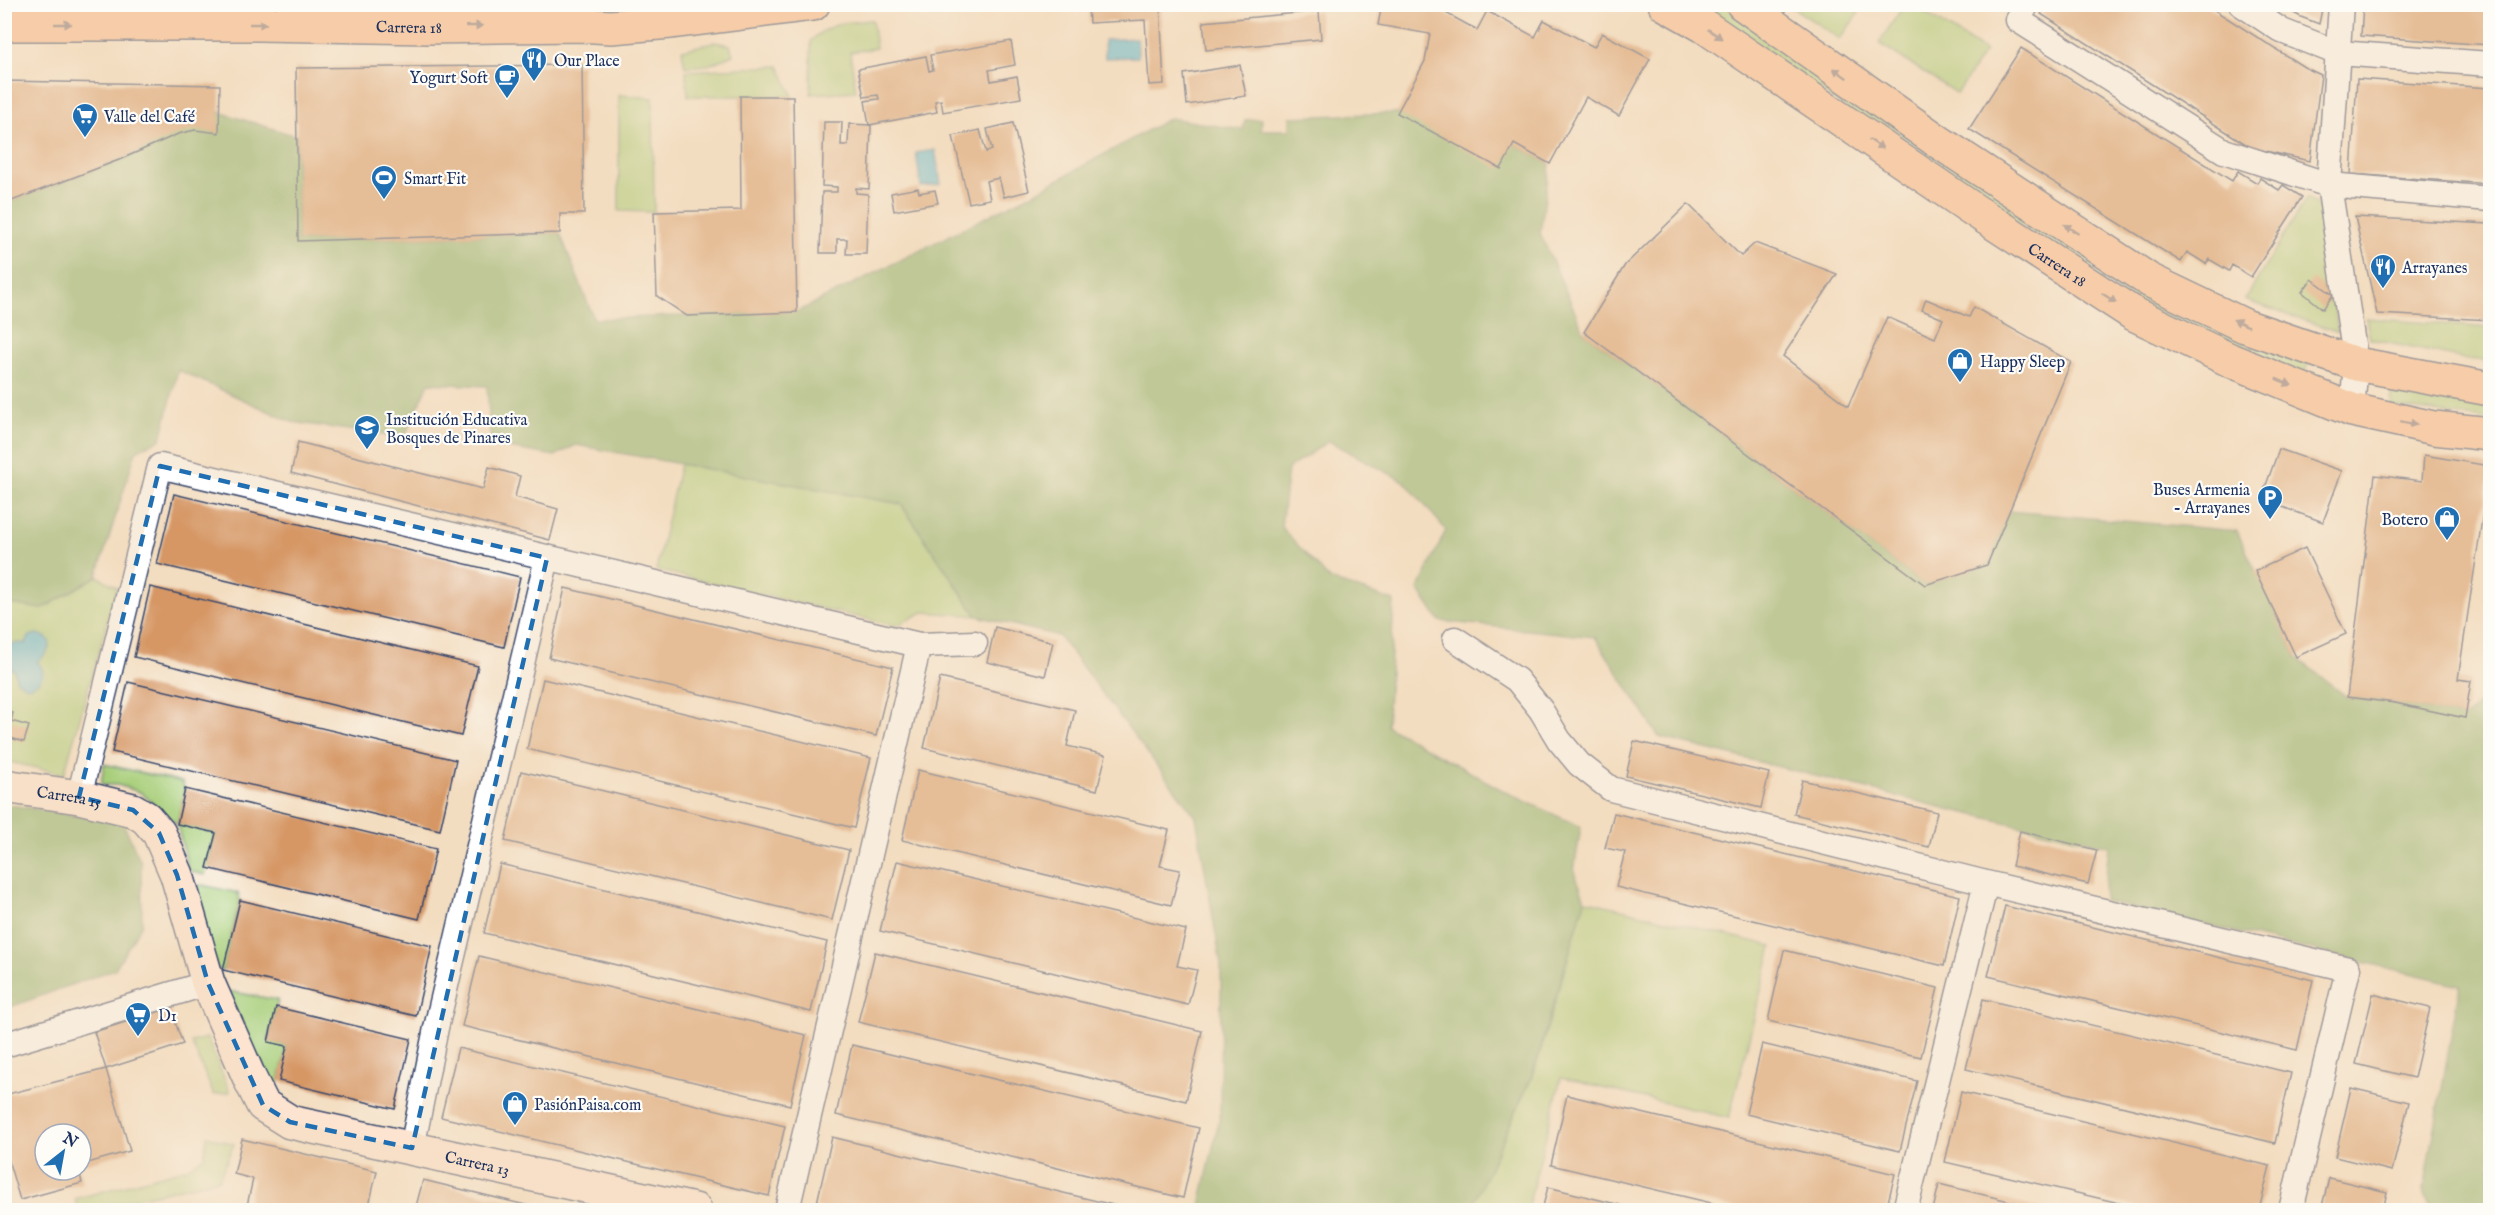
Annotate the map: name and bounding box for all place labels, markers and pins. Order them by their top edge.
restaurant icon: Our Place [519,45,549,83]
place label: Our Place [554,52,620,72]
cafe icon: Yogurt Soft [492,62,522,100]
place label: Yogurt Soft [410,69,489,89]
supermarket icon: Valle del Café [70,101,100,139]
place label: Valle del Café [103,108,195,128]
sports icon: Smart Fit [369,163,399,201]
place label: Smart Fit [404,170,467,190]
restaurant icon: Arrayanes [2368,252,2398,290]
place label: Arrayanes [2401,259,2468,279]
shop icon: Happy Sleep [1945,346,1975,384]
place label: Happy Sleep [1980,353,2065,373]
place label: Institución Educativa Bosques de Pinares [386,411,528,449]
school or university icon: Institución Educativa Bosques de Pinares [352,413,382,451]
place label: Buses Armenia - Arrayanes [2153,481,2250,519]
parking icon: Buses Armenia - Arrayanes [2255,483,2285,521]
shop icon: Botero [2432,504,2462,542]
place label: Botero [2381,511,2428,531]
supermarket icon: D1 [123,1000,153,1038]
place label: D1 [158,1007,177,1027]
shop icon: PasiónPaisa.com [500,1089,530,1127]
place label: PasiónPaisa.com [534,1096,641,1116]

